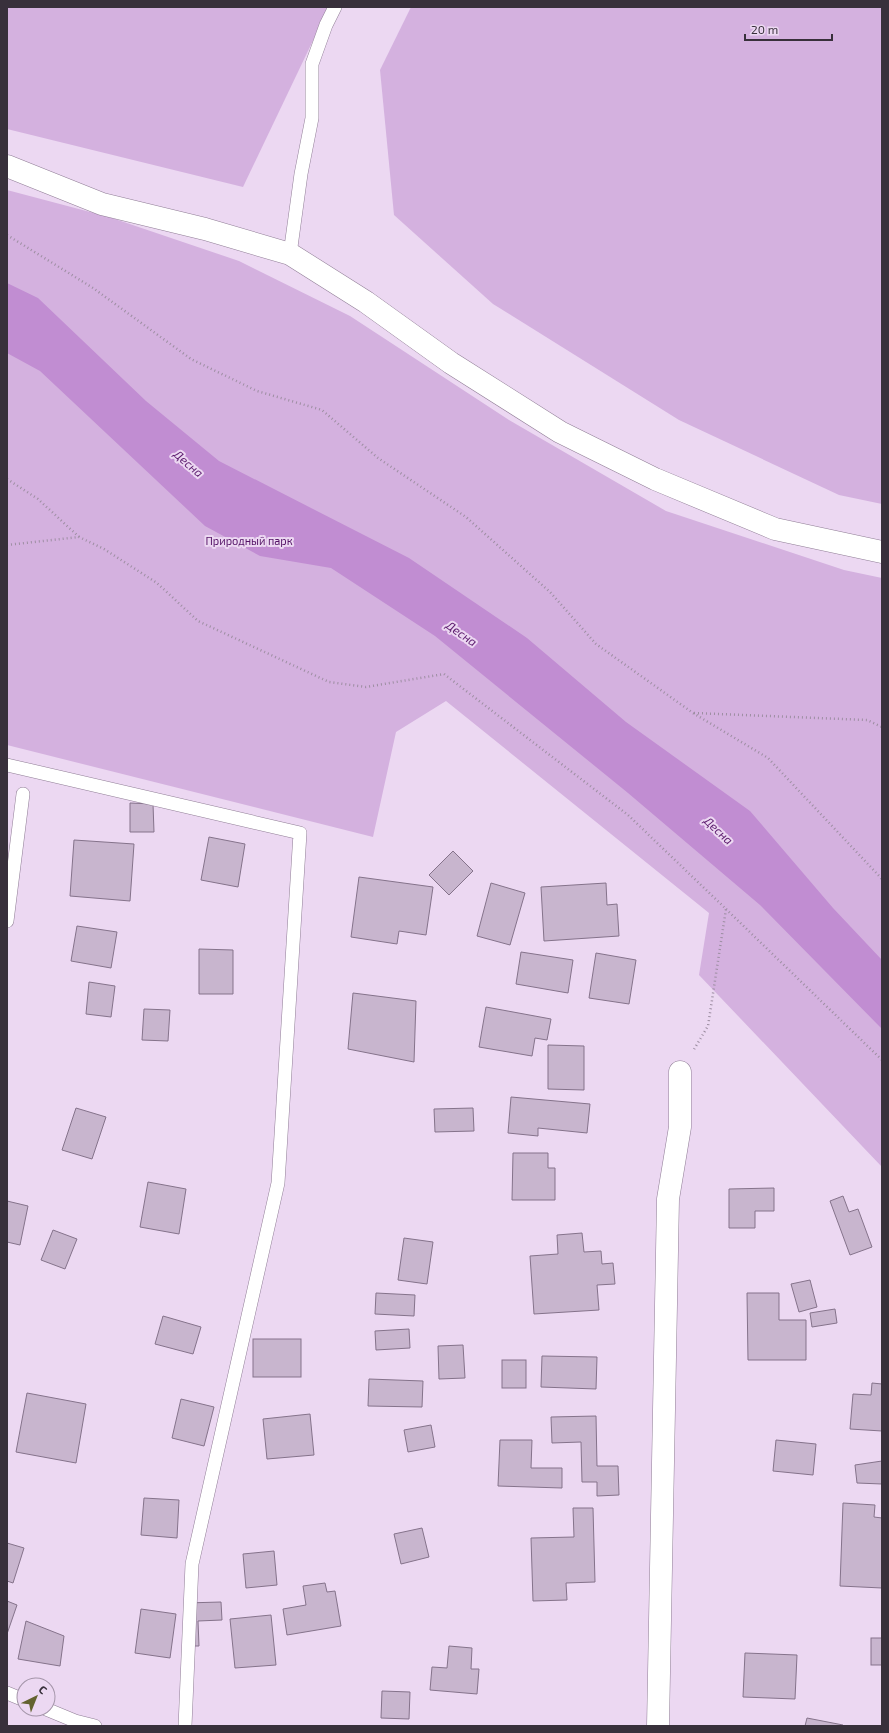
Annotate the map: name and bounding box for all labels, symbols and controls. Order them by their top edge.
scale bar [745,16,832,42]
text: 20 m [751,22,778,36]
water label: Десна [171,446,207,480]
park label: Природный парк [205,534,293,547]
water label: Десна [443,617,480,649]
water label: Десна [701,812,736,847]
north arrow [16,1677,56,1717]
text: С [36,1682,50,1697]

